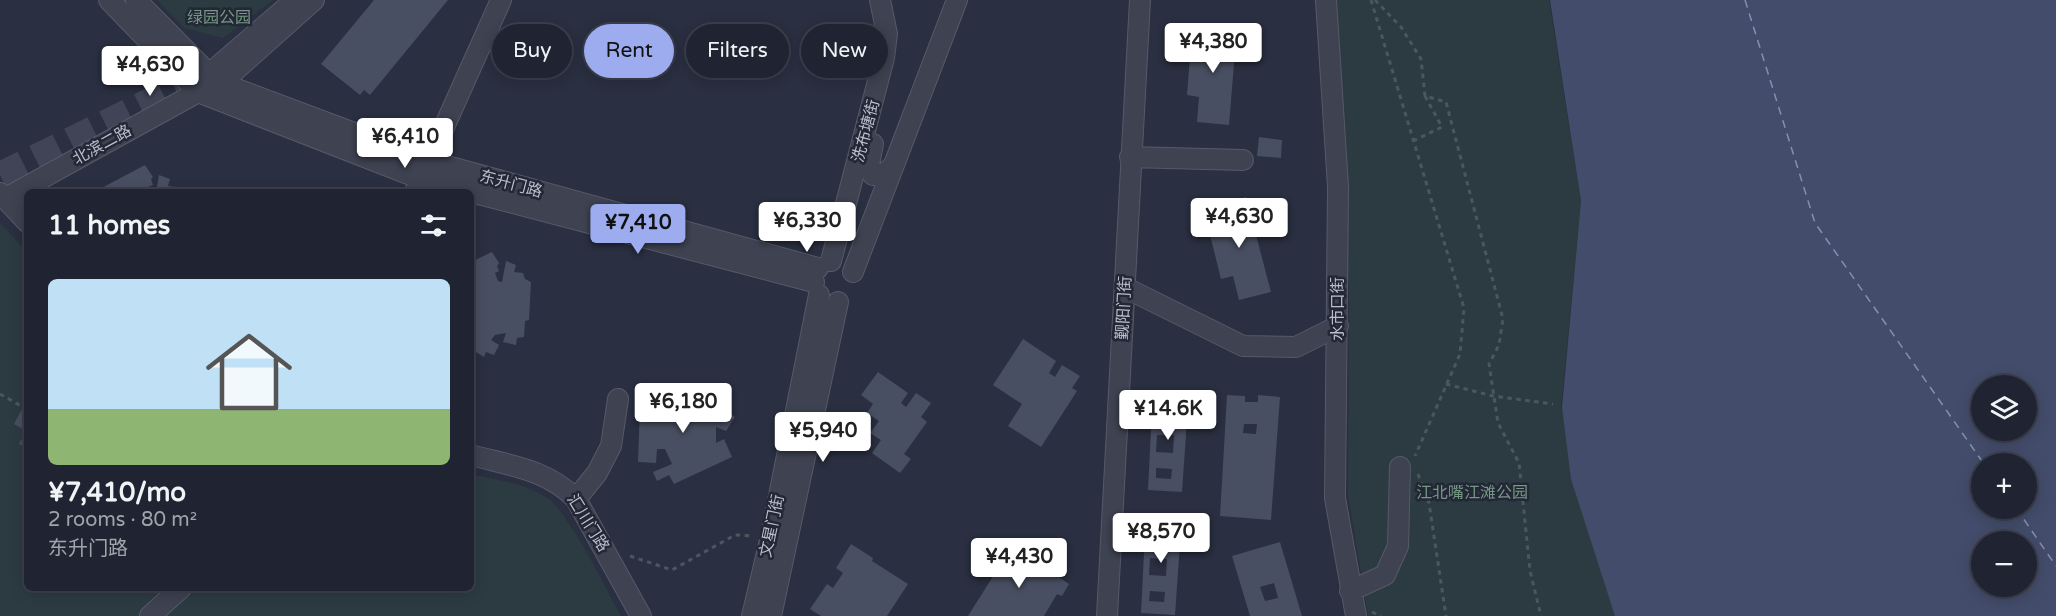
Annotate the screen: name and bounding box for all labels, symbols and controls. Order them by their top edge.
park label: 绿园公园 [187,8,251,28]
pin: ¥4,380 [1164,23,1262,74]
chip: Buy [492,24,572,78]
chip: Rent [584,24,674,78]
chip: Filters [686,24,789,78]
chip: New [801,24,888,78]
text: ¥4,380 [1179,30,1247,54]
pin: ¥4,630 [101,46,199,97]
text: ¥4,630 [116,53,184,77]
street label: 洗布塘街 [848,97,884,165]
pin: ¥6,410 [356,118,454,169]
street label: 北滨二路 [69,121,135,169]
text: ¥6,410 [371,125,439,149]
street label: 东升门路 [477,166,545,202]
pin: ¥4,630 [1190,198,1288,249]
pin: ¥6,330 [758,202,856,253]
pin: ¥7,410 [589,204,687,255]
text: ¥4,630 [1205,205,1273,229]
icon: filters [417,209,450,242]
text: ¥6,330 [773,209,841,233]
text: 11 homes [48,210,170,241]
text: ¥7,410 [604,211,672,235]
street label: 觐阳门街 [1112,276,1136,340]
street label: 水市口街 [1328,277,1348,341]
icon: home [195,318,303,426]
map controls [1971,375,2037,597]
button: layers [1971,375,2037,441]
pin: ¥6,180 [634,383,732,434]
text: ¥6,180 [649,390,717,414]
pin: ¥14.6K [1119,390,1217,441]
text: ¥14.6K [1133,397,1203,421]
pin: ¥5,940 [774,412,872,463]
text: ¥5,940 [789,419,857,443]
button: + [1971,453,2037,519]
text: ¥7,410/mo [48,477,186,508]
park label: 江北嘴江滩公园 [1416,483,1528,503]
street label: 汇川门路 [563,491,613,555]
street label: 文星门街 [756,493,788,559]
text: 2 rooms · 80 m² [48,508,197,532]
pin: ¥8,570 [1112,513,1210,564]
text: ¥8,570 [1127,520,1195,544]
button: − [1971,531,2037,597]
text: 东升门路 [48,537,128,561]
pin: ¥4,430 [970,538,1068,589]
text: ¥4,430 [985,545,1053,569]

